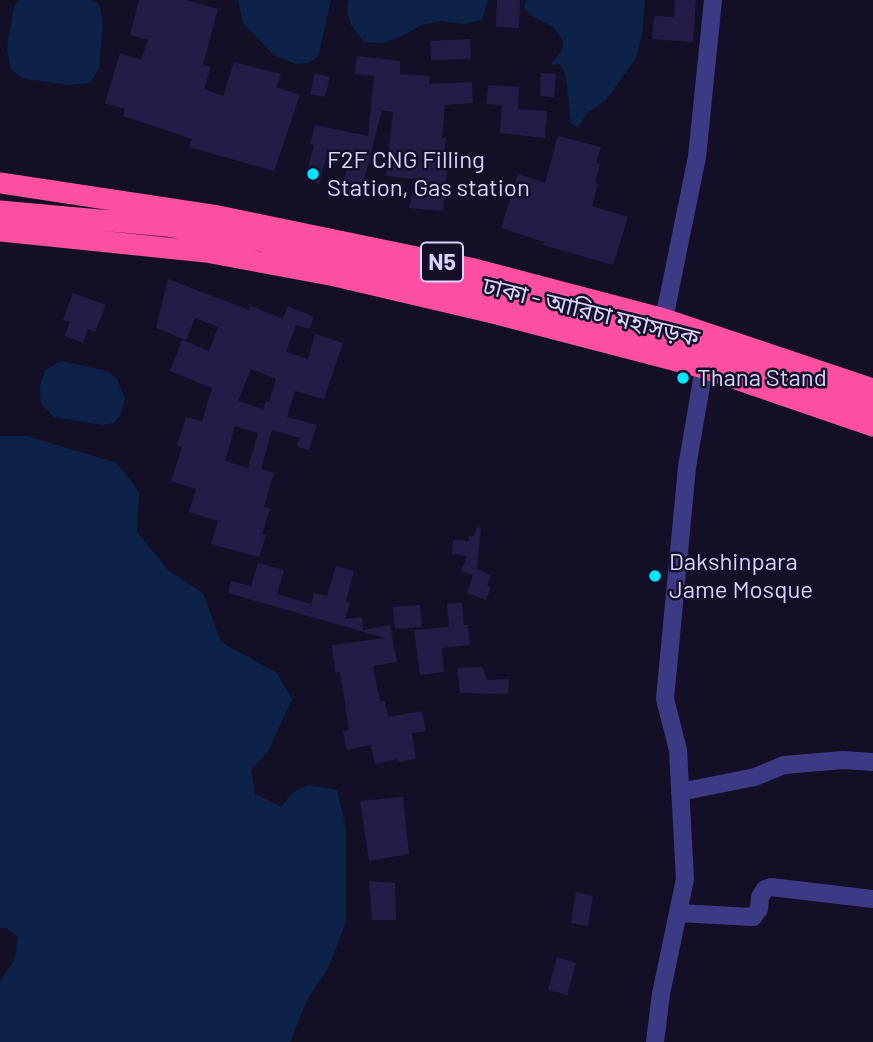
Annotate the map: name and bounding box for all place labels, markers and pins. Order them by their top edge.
place label: F2F CNG Filling Station, Gas station [327,146,530,202]
marker: F2F CNG Filling Station, Gas station [305,166,321,182]
place label: Thana Stand [697,364,827,392]
marker: Thana Stand [675,370,691,386]
place label: Dakshinpara Jame Mosque [669,548,813,604]
marker: Dakshinpara Jame Mosque [647,568,663,584]

